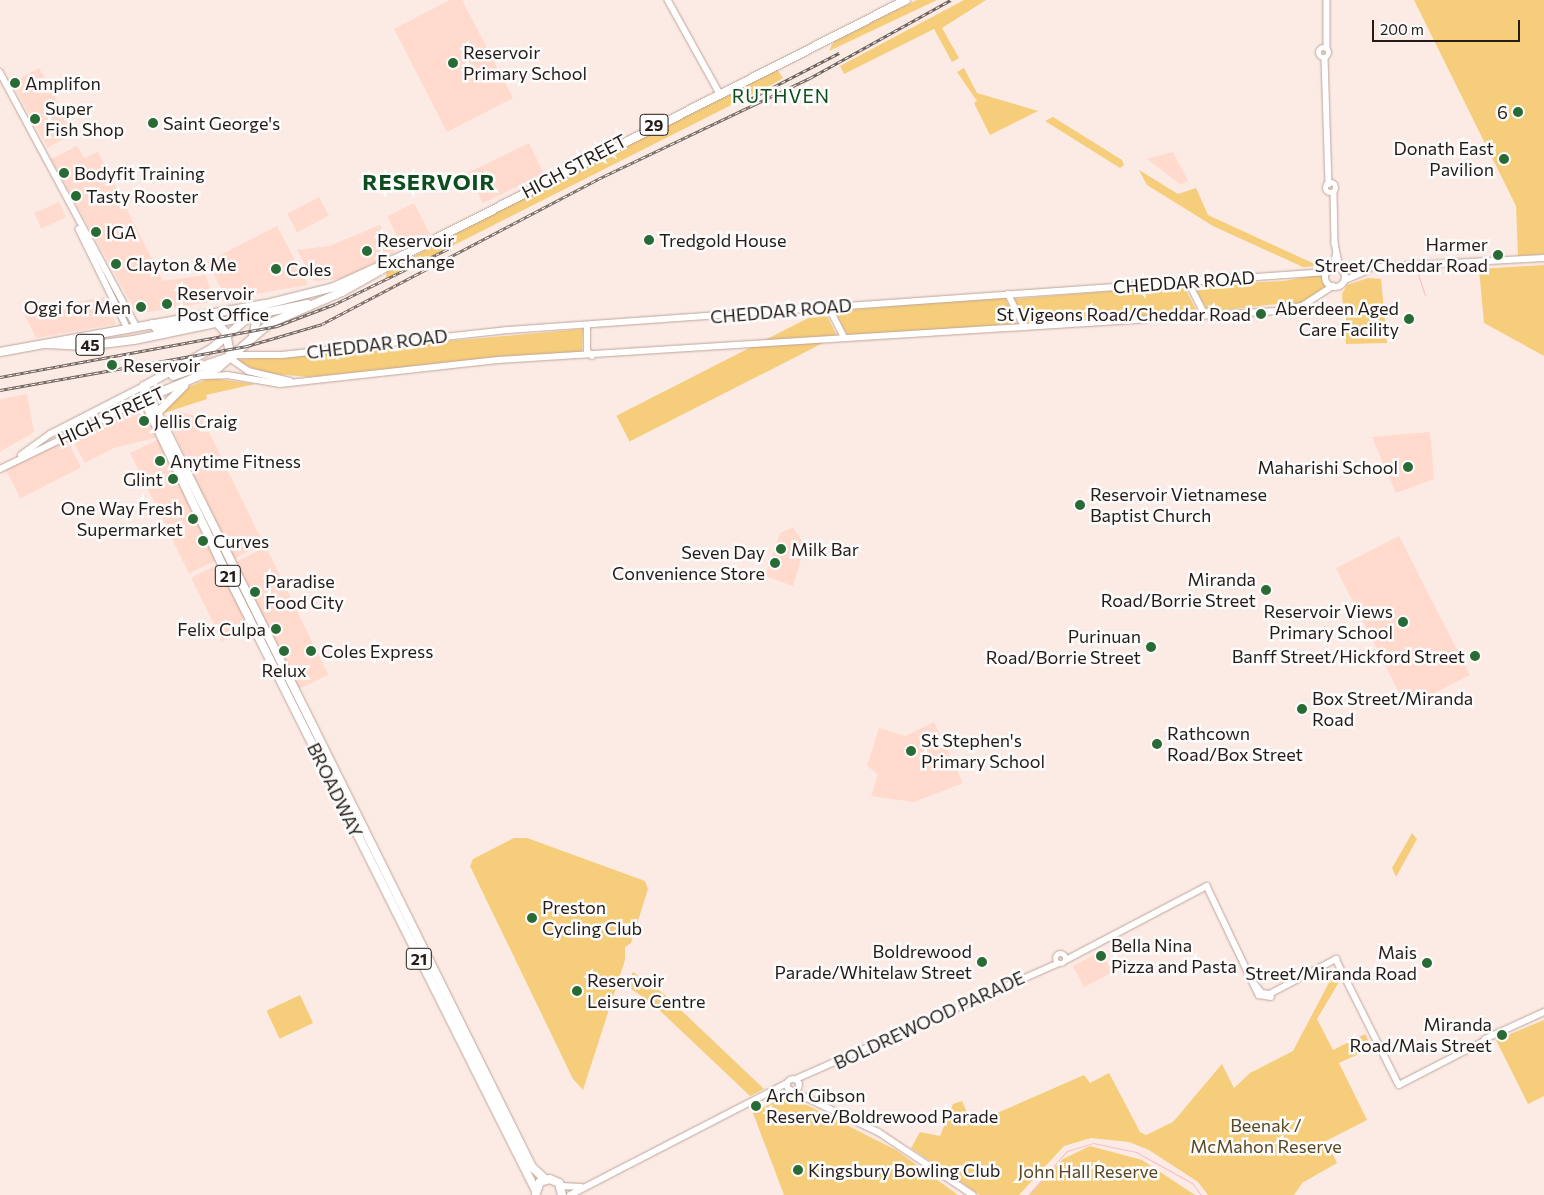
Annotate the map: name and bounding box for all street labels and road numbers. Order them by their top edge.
road number: 29 [639,112,669,138]
street label: HIGH STREET [518,129,630,203]
street label: CHEDDAR ROAD [1112,266,1256,298]
street label: CHEDDAR ROAD [709,294,853,328]
street label: CHEDDAR ROAD [305,325,449,363]
road number: 45 [75,332,105,358]
street label: HIGH STREET [54,382,168,450]
road number: 21 [214,562,242,590]
street label: BROADWAY [303,739,367,841]
road number: 21 [405,946,433,972]
street label: BOLDREWOOD PARADE [830,966,1028,1074]

